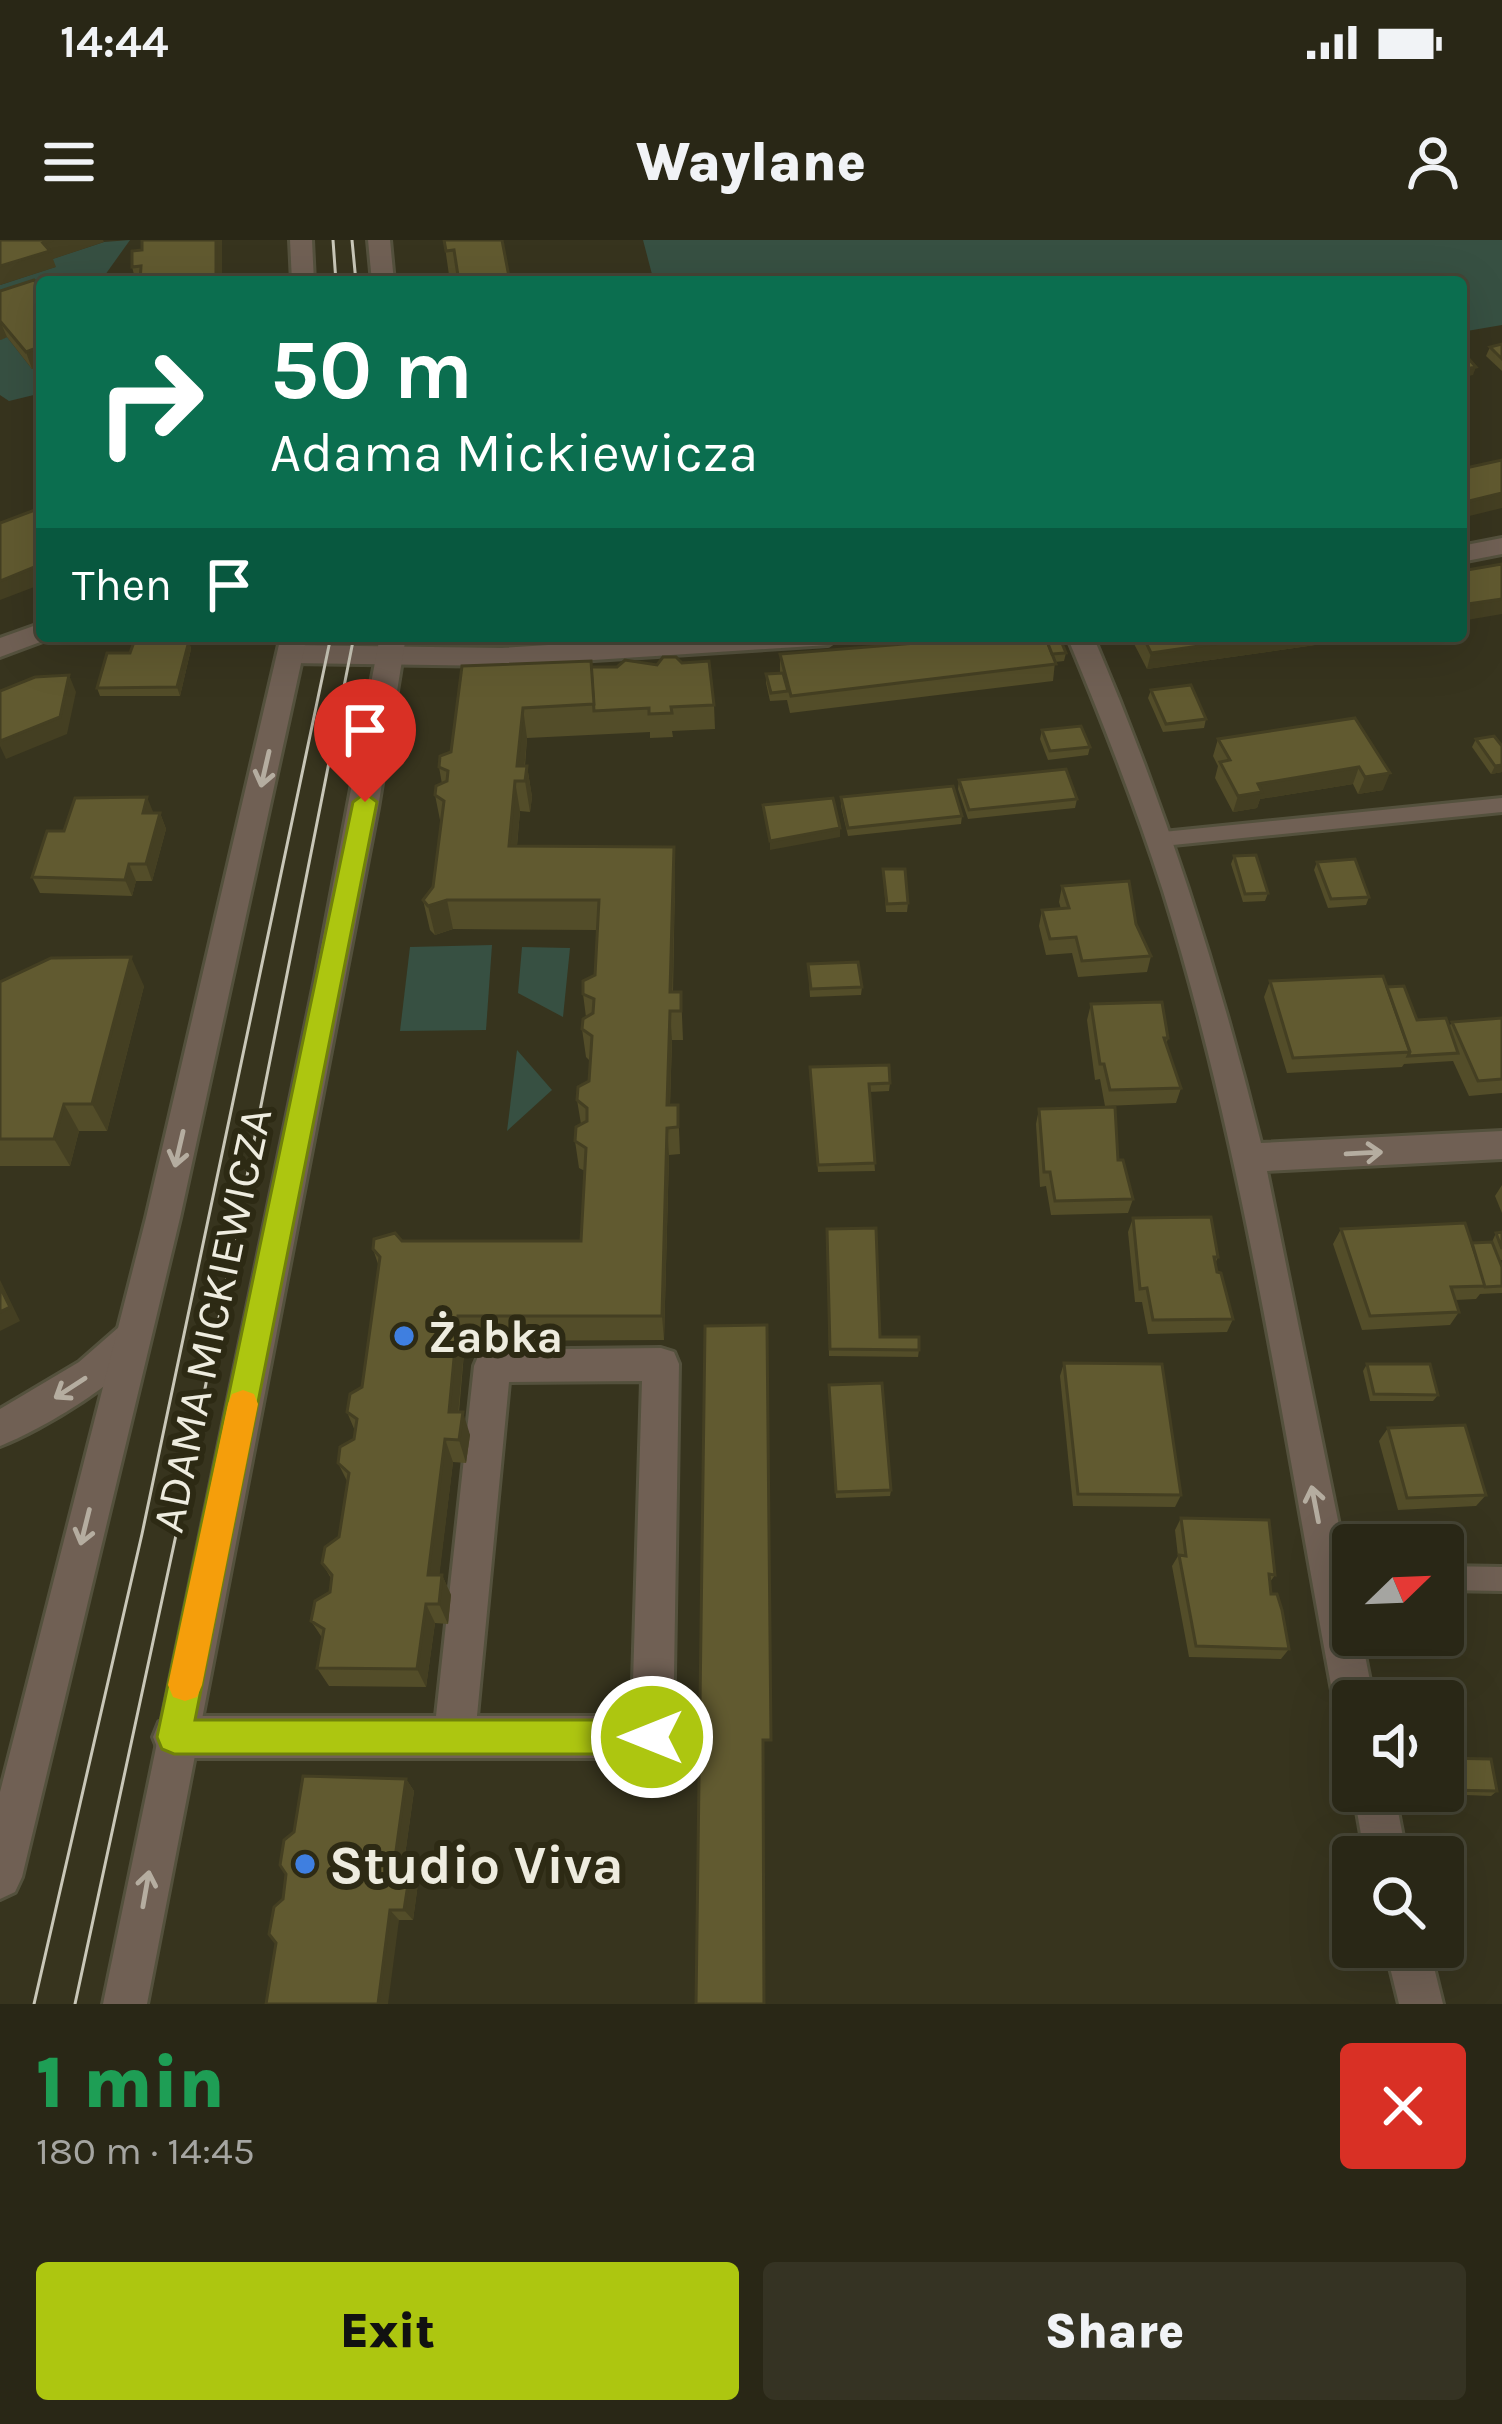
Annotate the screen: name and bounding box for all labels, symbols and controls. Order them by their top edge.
text: 14:44 [60,16,169,68]
icon: menu [36,129,102,195]
icon: person [1400,129,1466,195]
text: Waylane [636,130,866,194]
text: 50 m [270,321,473,419]
icon: right [72,324,228,480]
text: Adama Mickiewicza [270,421,758,485]
icon: arrive [196,552,262,618]
text: Then [72,559,172,611]
pin [314,679,416,802]
icon: arrive [332,697,398,763]
one-way arrow [253,749,276,787]
street label: ADAMA MICKIEWICZA [142,1103,282,1537]
one-way arrow [167,1129,190,1167]
one-way arrow [1344,1141,1383,1164]
place label: Żabka [428,1311,563,1363]
marker: Żabka [391,1323,417,1349]
one-way arrow [53,1376,87,1401]
one-way arrow [1303,1485,1325,1524]
one-way arrow [73,1508,95,1546]
north arrow [1332,1524,1464,1656]
map controls [1332,1524,1464,1968]
position arrow [589,1674,715,1800]
button: sound [1332,1680,1464,1812]
place label: Studio Viva [329,1833,624,1897]
button: search [1332,1836,1464,1968]
marker: Studio Viva [292,1851,318,1877]
one-way arrow [136,1870,159,1909]
text: 1 min [36,2041,225,2125]
button: close [1340,2043,1466,2169]
text: 180 m · 14:45 [36,2128,255,2174]
button: Exit [36,2262,739,2400]
button: Share [763,2262,1466,2400]

